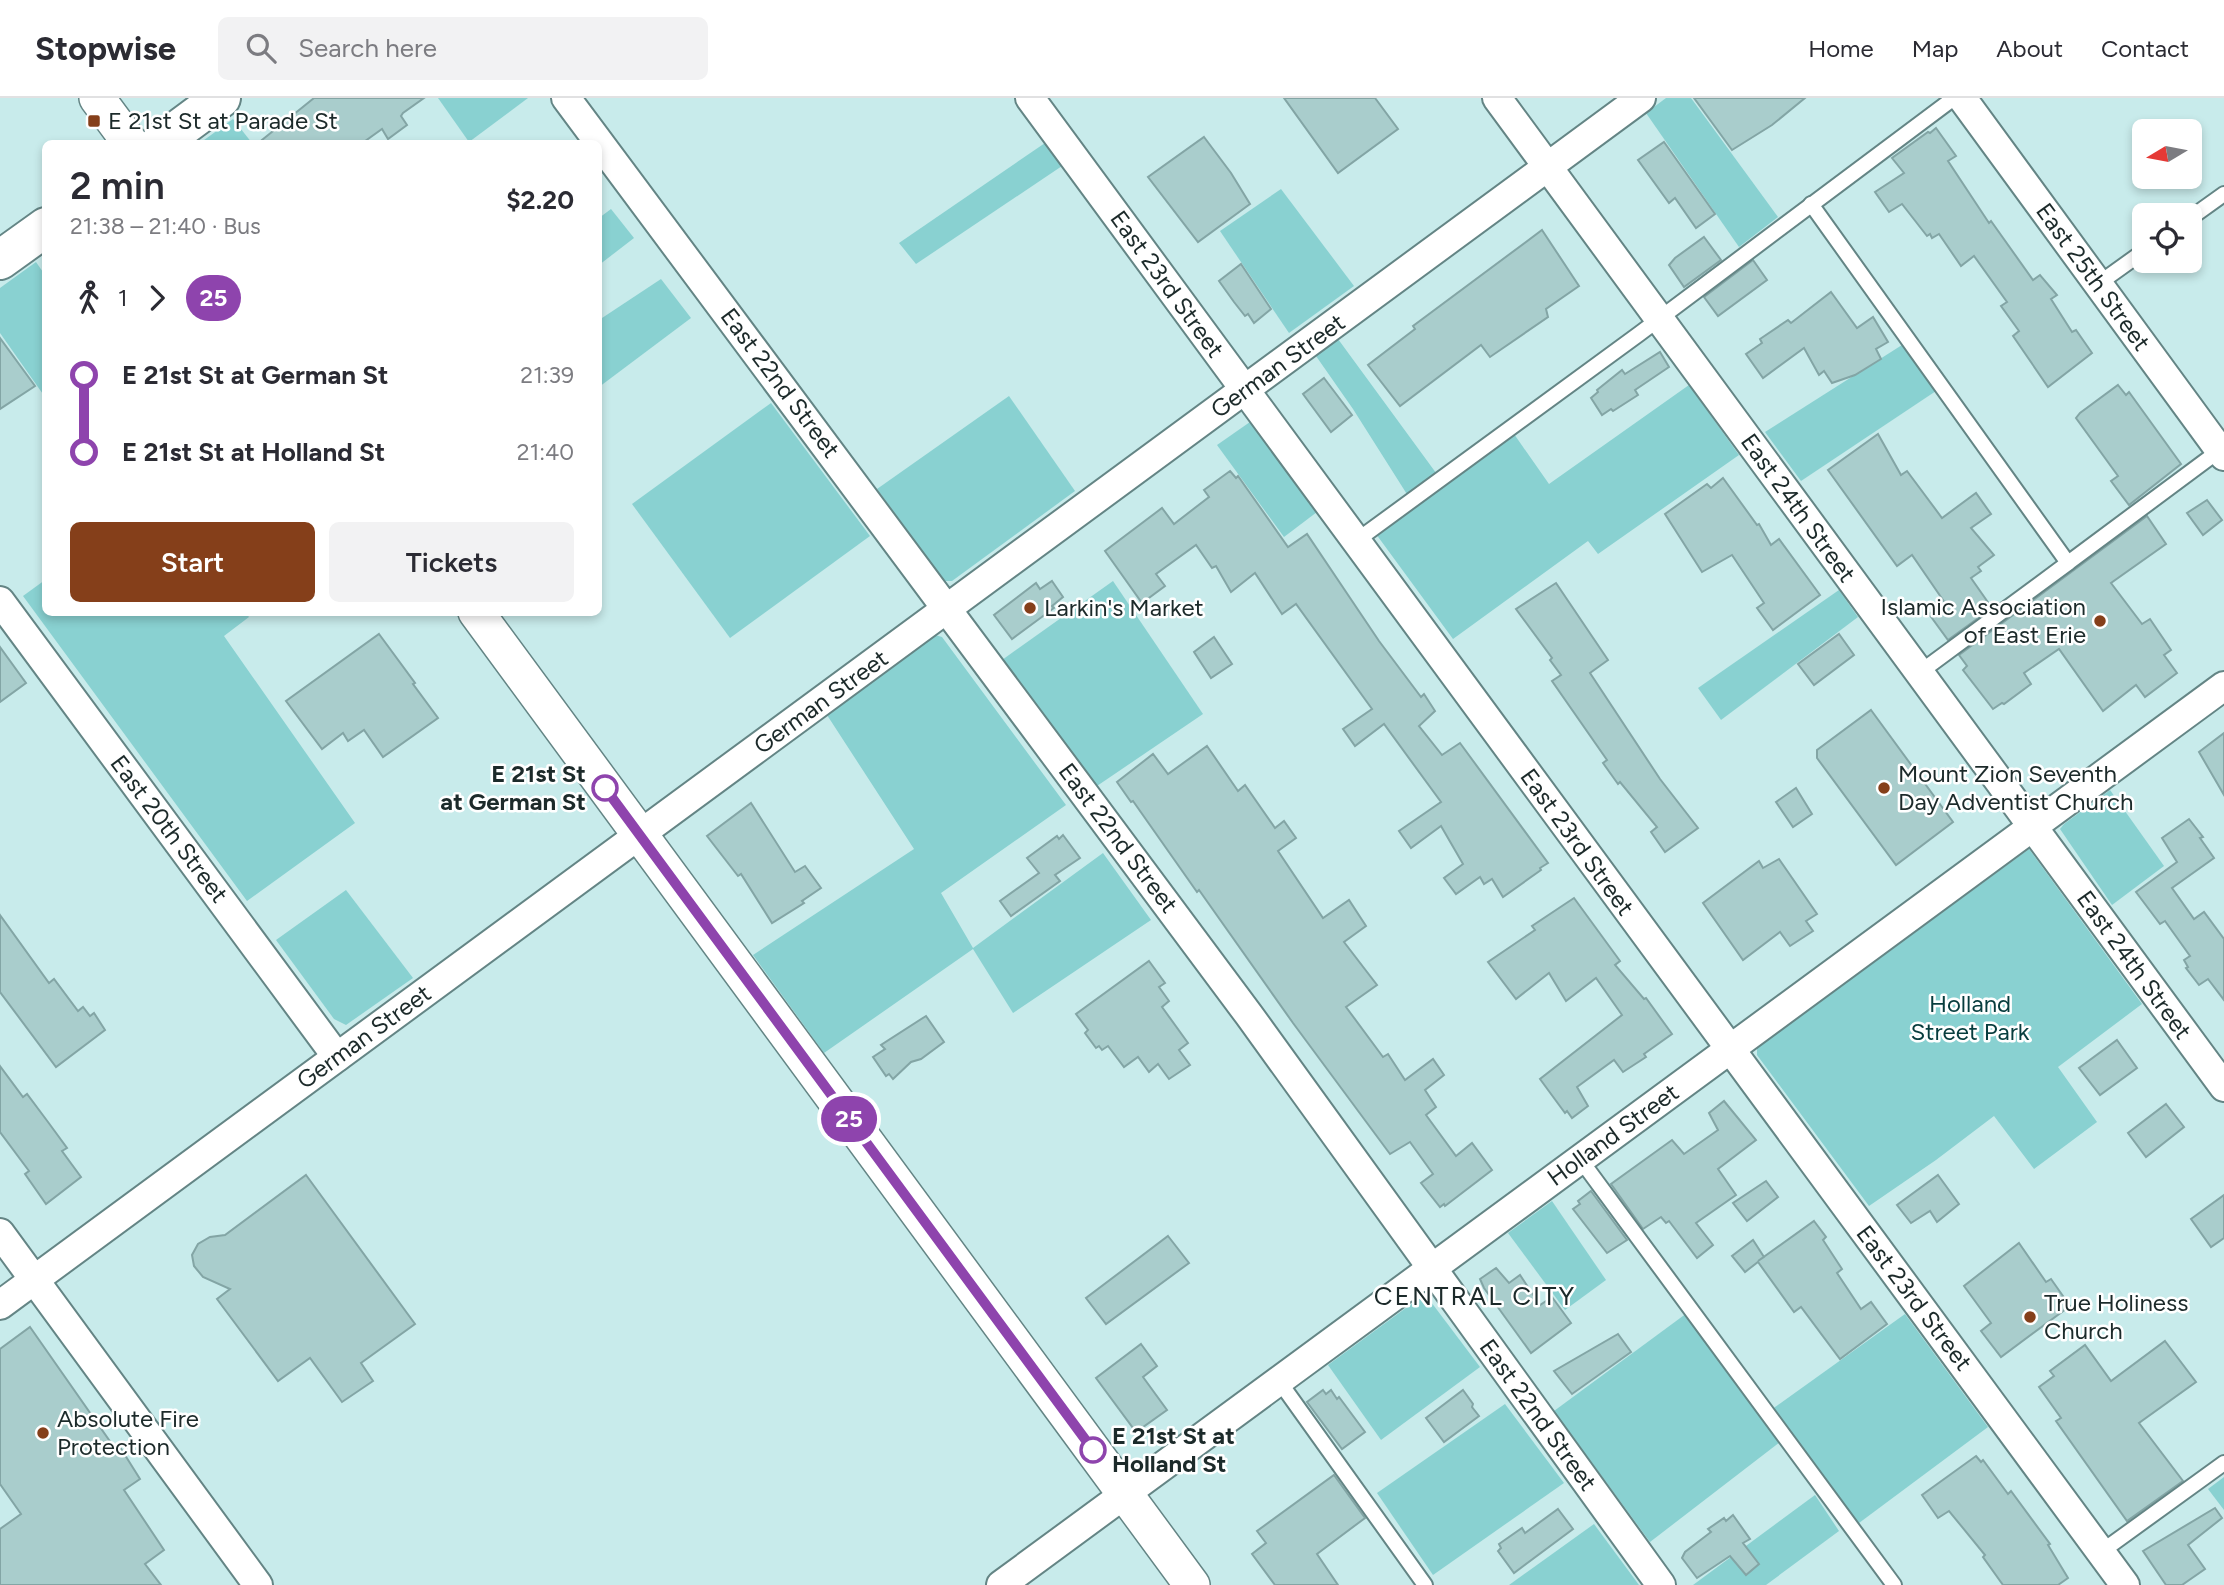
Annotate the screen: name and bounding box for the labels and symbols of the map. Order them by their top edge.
place label: E 21st St at Parade St [108,106,338,135]
marker: E 21st St at Parade St [86,113,102,129]
north arrow [2132,119,2202,189]
street label: East 25th Street [2030,197,2157,356]
street label: East 23rd Street [1104,205,1230,363]
street label: East 22nd Street [715,302,846,463]
street label: German Street [1205,307,1350,424]
street label: East 24th Street [1735,428,1862,588]
place label: Islamic Association of East Erie [1881,592,2086,649]
place label: Larkin's Market [1044,593,1204,622]
marker: Larkin's Market [1022,600,1038,616]
marker: Islamic Association of East Erie [2092,613,2108,629]
street label: German Street [748,643,893,760]
street label: East 20th Street [105,749,234,908]
street label: East 22nd Street [1053,757,1184,918]
place label: E 21st St at German St [440,759,586,816]
place label: Mount Zion Seventh Day Adventist Church [1898,759,2133,816]
street label: East 23rd Street [1514,763,1640,921]
marker: E 21st St at German St [592,775,618,801]
marker: Mount Zion Seventh Day Adventist Church [1876,780,1892,796]
street label: East 24th Street [2071,885,2198,1045]
street label: German Street [291,978,436,1095]
park label: Holland Street Park [1911,989,2030,1046]
street label: Holland Street [1541,1077,1684,1192]
line badge: 25 [818,1096,880,1142]
street label: East 23rd Street [1850,1219,1978,1376]
district label: CENTRAL CITY [1374,1280,1576,1312]
place label: True Holiness Church [2044,1288,2188,1345]
marker: True Holiness Church [2022,1309,2038,1325]
street label: East 22nd Street [1474,1333,1603,1496]
place label: Absolute Fire Protection [57,1404,199,1461]
place label: E 21st St at Holland St [1112,1421,1235,1478]
marker: Absolute Fire Protection [35,1425,51,1441]
marker: E 21st St at Holland St [1080,1437,1106,1463]

